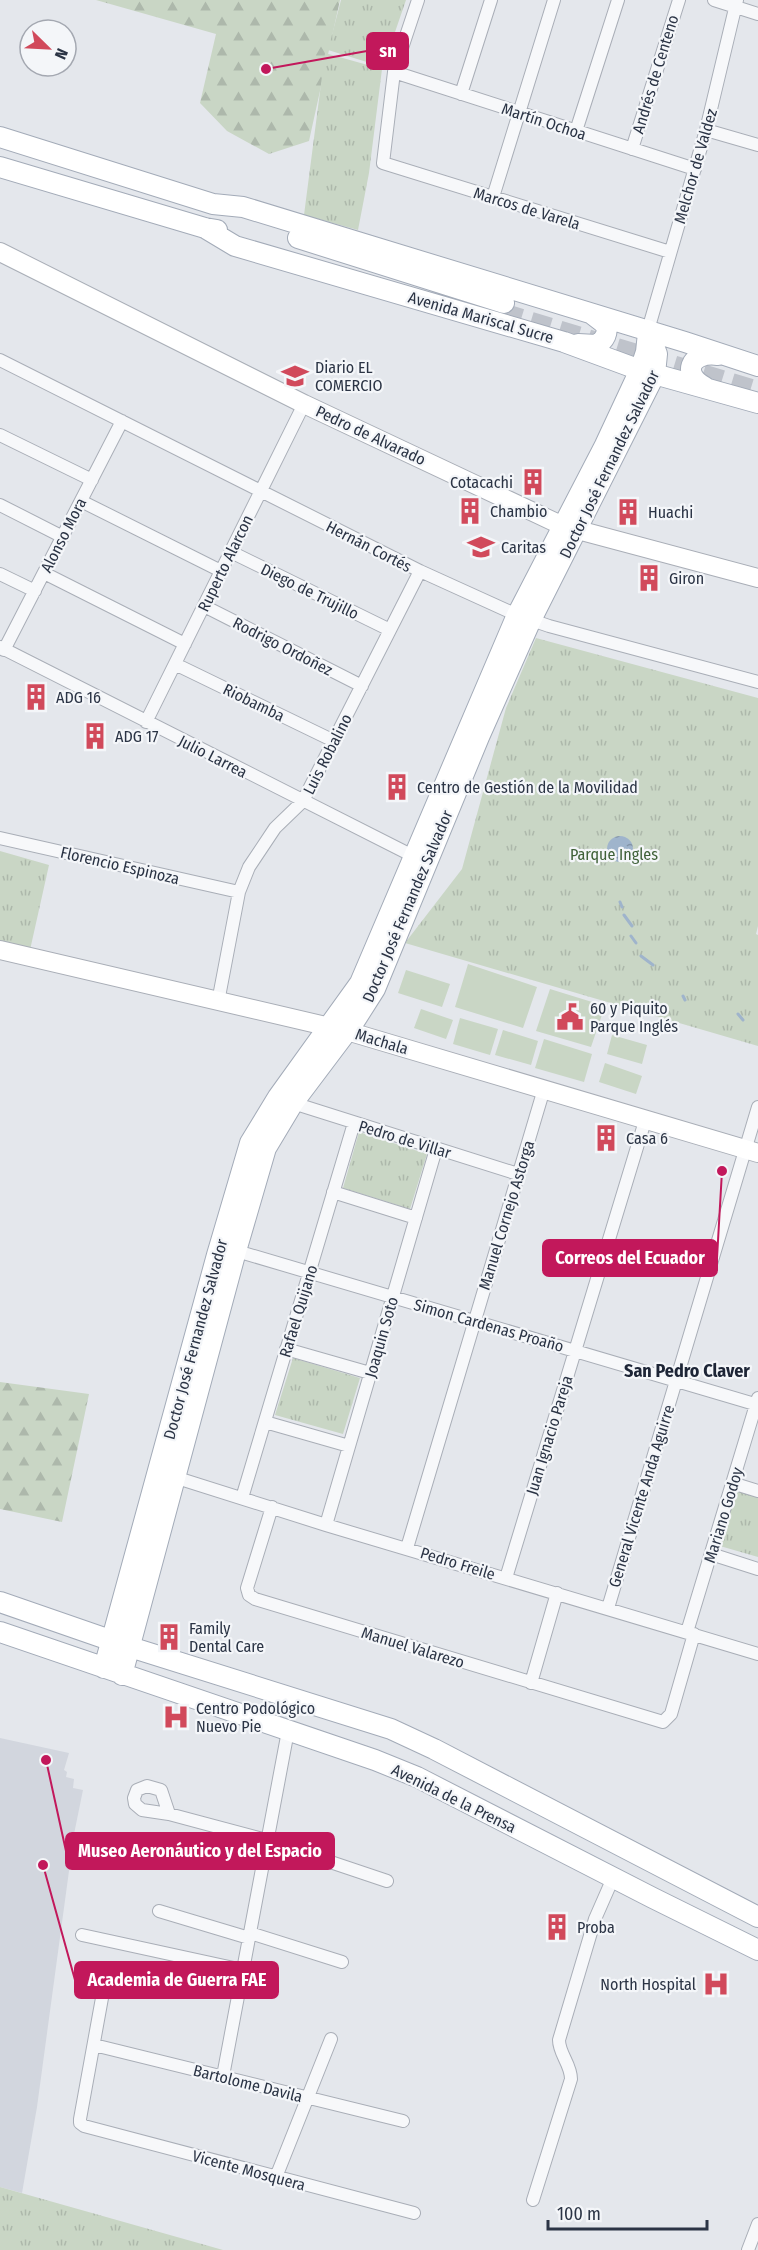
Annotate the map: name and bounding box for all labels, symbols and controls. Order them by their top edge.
street label: Andrés de Centeno [628,12,683,136]
north arrow [18,18,78,78]
callout: sn [367,33,408,69]
text: sn [379,40,397,62]
text: N [51,46,72,62]
street label: Martín Ochoa [499,99,589,144]
street label: Melchor de Valdez [670,106,721,226]
street label: Marcos de Varela [471,183,583,234]
street label: Avenida Mariscal Sucre [406,288,556,347]
place label: Diario EL COMERCIO [315,358,383,395]
school or university icon: Diario EL COMERCIO [280,361,310,391]
street label: Doctor José Fernandez Salvador [556,367,663,561]
street label: Pedro de Alvarado [313,402,429,469]
building icon: Cotacachi [518,467,548,497]
place label: Cotacachi [450,473,513,492]
street label: Alonso Mora [37,495,90,576]
building icon: Chambio [455,496,485,526]
building icon: Huachi [613,497,643,527]
place label: Chambio [490,502,548,521]
place label: Huachi [648,503,693,522]
street label: Ruperto Alarcon [194,512,257,615]
street label: Hernán Cortés [323,517,415,576]
school or university icon: Caritas [466,532,496,562]
place label: Caritas [501,538,546,557]
street label: Diego de Trujillo [258,560,362,623]
building icon: Giron [634,563,664,593]
place label: Giron [669,569,704,588]
street label: Rodrigo Ordoñez [230,613,336,680]
street label: Riobamba [220,679,288,725]
building icon: ADG 16 [21,682,51,712]
place label: ADG 16 [56,688,101,707]
street label: Luis Robalino [299,711,356,798]
building icon: ADG 17 [80,721,110,751]
place label: ADG 17 [115,727,159,746]
street label: Julio Larrea [175,731,250,782]
building icon: Centro de Gestión de la Movilidad [382,772,412,802]
place label: Centro de Gestión de la Movilidad [417,778,638,797]
street label: Doctor José Fernandez Salvador [358,807,457,1005]
street label: Florencio Espinoza [59,843,181,888]
park label: Parque Ingles [570,845,658,864]
place label: 60 y Piquito Parque Inglés [590,999,678,1036]
public building icon: 60 y Piquito Parque Inglés [555,1002,585,1032]
street label: Machala [353,1024,411,1059]
street label: Pedro de Villar [356,1116,454,1163]
building icon: Casa 6 [591,1123,621,1153]
place label: Casa 6 [626,1129,668,1148]
street label: Manuel Cornejo Astorga [475,1138,538,1292]
street label: Doctor José Fernandez Salvador [160,1236,232,1441]
callout: Correos del Ecuador [543,1240,717,1276]
text: Correos del Ecuador [555,1247,705,1269]
street label: Rafael Quijano [275,1263,322,1360]
street label: Joaquin Soto [361,1294,402,1380]
street label: Simon Cardenas Proaño [412,1295,566,1356]
district label: San Pedro Claver [624,1360,750,1382]
street label: Juan Ignacio Pareja [522,1373,577,1497]
street label: General Vicente Anda Aguirre [605,1403,678,1590]
street label: Mariano Godoy [700,1464,747,1565]
street label: Pedro Freile [418,1543,498,1584]
place label: Family Dental Care [189,1619,264,1656]
building icon: Family Dental Care [154,1622,184,1652]
street label: Manuel Valarezo [359,1623,467,1672]
place label: Centro Podológico Nuevo Pie [196,1699,315,1736]
hospital icon: Centro Podológico Nuevo Pie [161,1702,191,1732]
street label: Avenida de la Prensa [388,1760,519,1837]
callout: Museo Aeronáutico y del Espacio [66,1833,334,1869]
text: Museo Aeronáutico y del Espacio [78,1840,322,1862]
building icon: Proba [542,1912,572,1942]
place label: Proba [577,1918,615,1937]
callout: Academia de Guerra FAE [75,1962,278,1998]
text: Academia de Guerra FAE [87,1969,267,1991]
hospital icon: North Hospital [701,1969,731,1999]
place label: North Hospital [600,1975,696,1994]
street label: Bartolome Davila [191,2061,305,2106]
street label: Vicente Mosquera [190,2146,308,2195]
scale bar [548,2193,707,2231]
text: 100 m [557,2203,601,2225]

